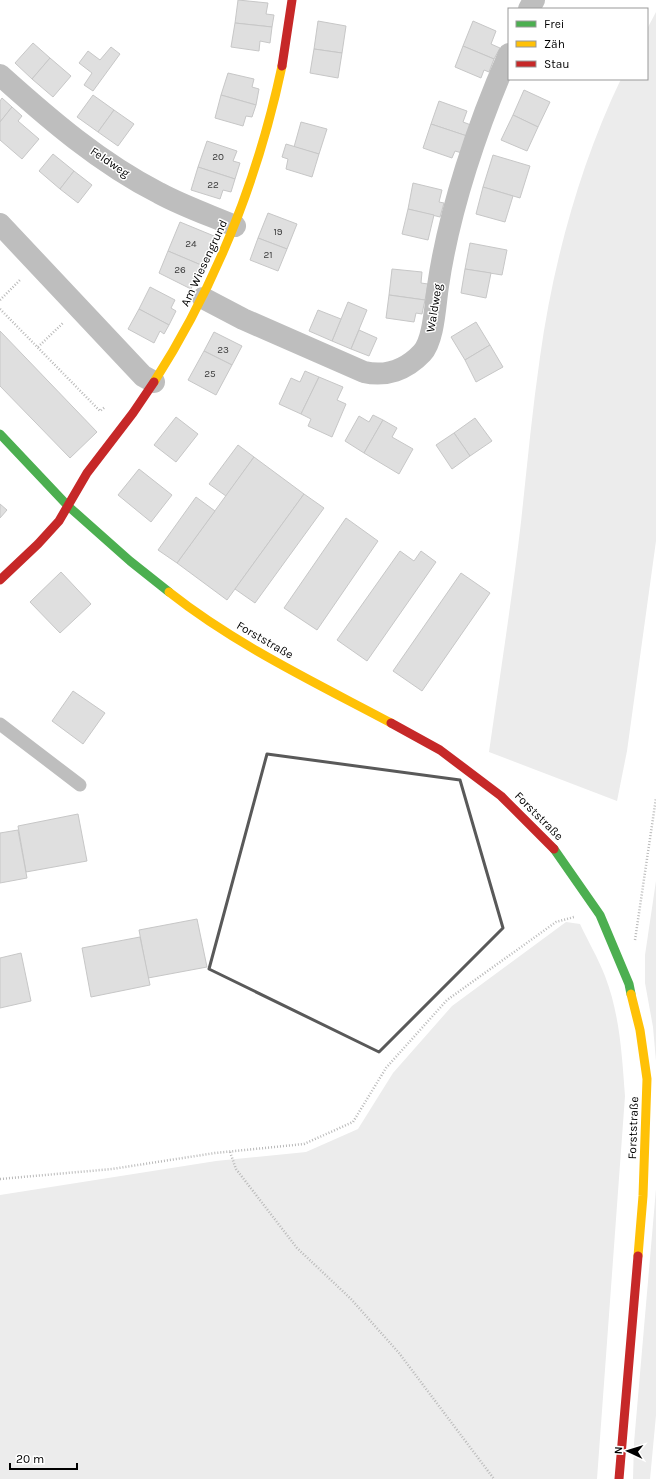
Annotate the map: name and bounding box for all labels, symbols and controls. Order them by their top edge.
legend [508,8,648,80]
text: Frei [544,17,564,31]
text: Zäh [544,37,565,51]
text: Stau [544,57,570,71]
street label: Feldweg [88,144,132,180]
house number: 20 [212,151,224,163]
house number: 22 [207,179,219,191]
street label: Am Wiesengrund [178,217,230,309]
house number: 19 [273,226,283,238]
house number: 24 [185,238,197,250]
house number: 21 [263,249,273,261]
house number: 26 [174,264,186,276]
street label: Waldweg [423,282,445,333]
house number: 23 [217,344,229,356]
house number: 25 [204,368,216,380]
street label: Forststraße [234,618,296,662]
street label: Forststraße [512,789,566,843]
street label: Forststraße [625,1096,641,1160]
north arrow [608,1431,648,1471]
scale bar [10,1445,77,1471]
text: N [612,1446,625,1455]
text: 20 m [16,1452,44,1466]

